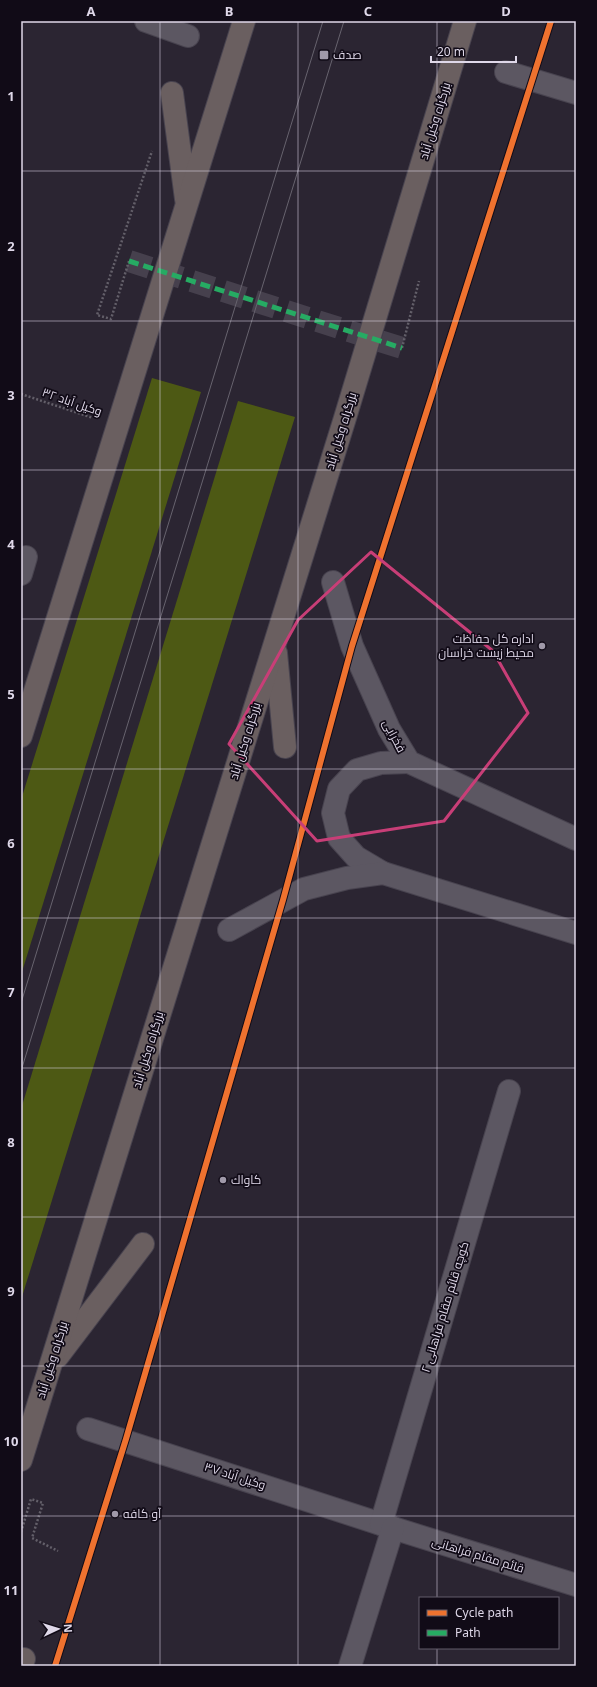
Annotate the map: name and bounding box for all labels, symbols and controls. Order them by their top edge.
text: A [87,2,96,20]
text: B [225,2,233,20]
text: C [364,2,372,20]
text: D [501,2,511,20]
scale bar [431,38,516,64]
text: 20 m [437,43,465,60]
place label: صدف [333,46,362,63]
marker: صدف [318,49,330,61]
street label: بزرگراه وکیل آباد [415,80,454,162]
text: 1 [7,87,15,105]
text: 2 [7,237,15,255]
street label: وکیل آباد ۳۲ [40,383,104,420]
text: 3 [7,386,15,404]
street label: بزرگراه وکیل آباد [321,390,360,472]
text: 4 [7,535,15,553]
place label: اداره کل حفاظت محیط زیست خراسان [438,630,534,661]
marker: اداره کل حفاظت محیط زیست خراسان [537,641,547,651]
text: 5 [7,685,15,703]
street label: بزرگراه وکیل آباد [225,700,264,782]
street label: فخرایی [379,716,410,755]
text: 6 [7,834,15,852]
text: 7 [7,983,15,1001]
street label: بزرگراه وکیل آباد [128,1009,167,1091]
text: 8 [7,1133,15,1151]
place label: كاواك [231,1171,261,1188]
marker: كاواك [218,1175,228,1185]
street label: کوچه قائم مقام فراهانی ۲ [416,1239,474,1375]
text: 9 [7,1282,15,1300]
street label: بزرگراه وکیل آباد [32,1319,71,1401]
text: 10 [4,1432,18,1450]
street label: ۳۷ وکیل آباد [202,1458,268,1493]
place label: آو کافه [123,1505,162,1522]
marker: آو کافه [110,1509,120,1519]
street label: قائم مقام فراهانی [430,1532,526,1577]
text: 11 [4,1581,18,1599]
legend [419,1597,559,1649]
text: Cycle path [455,1604,513,1621]
north arrow [38,1609,78,1649]
text: N [61,1623,76,1633]
text: Path [455,1624,481,1641]

